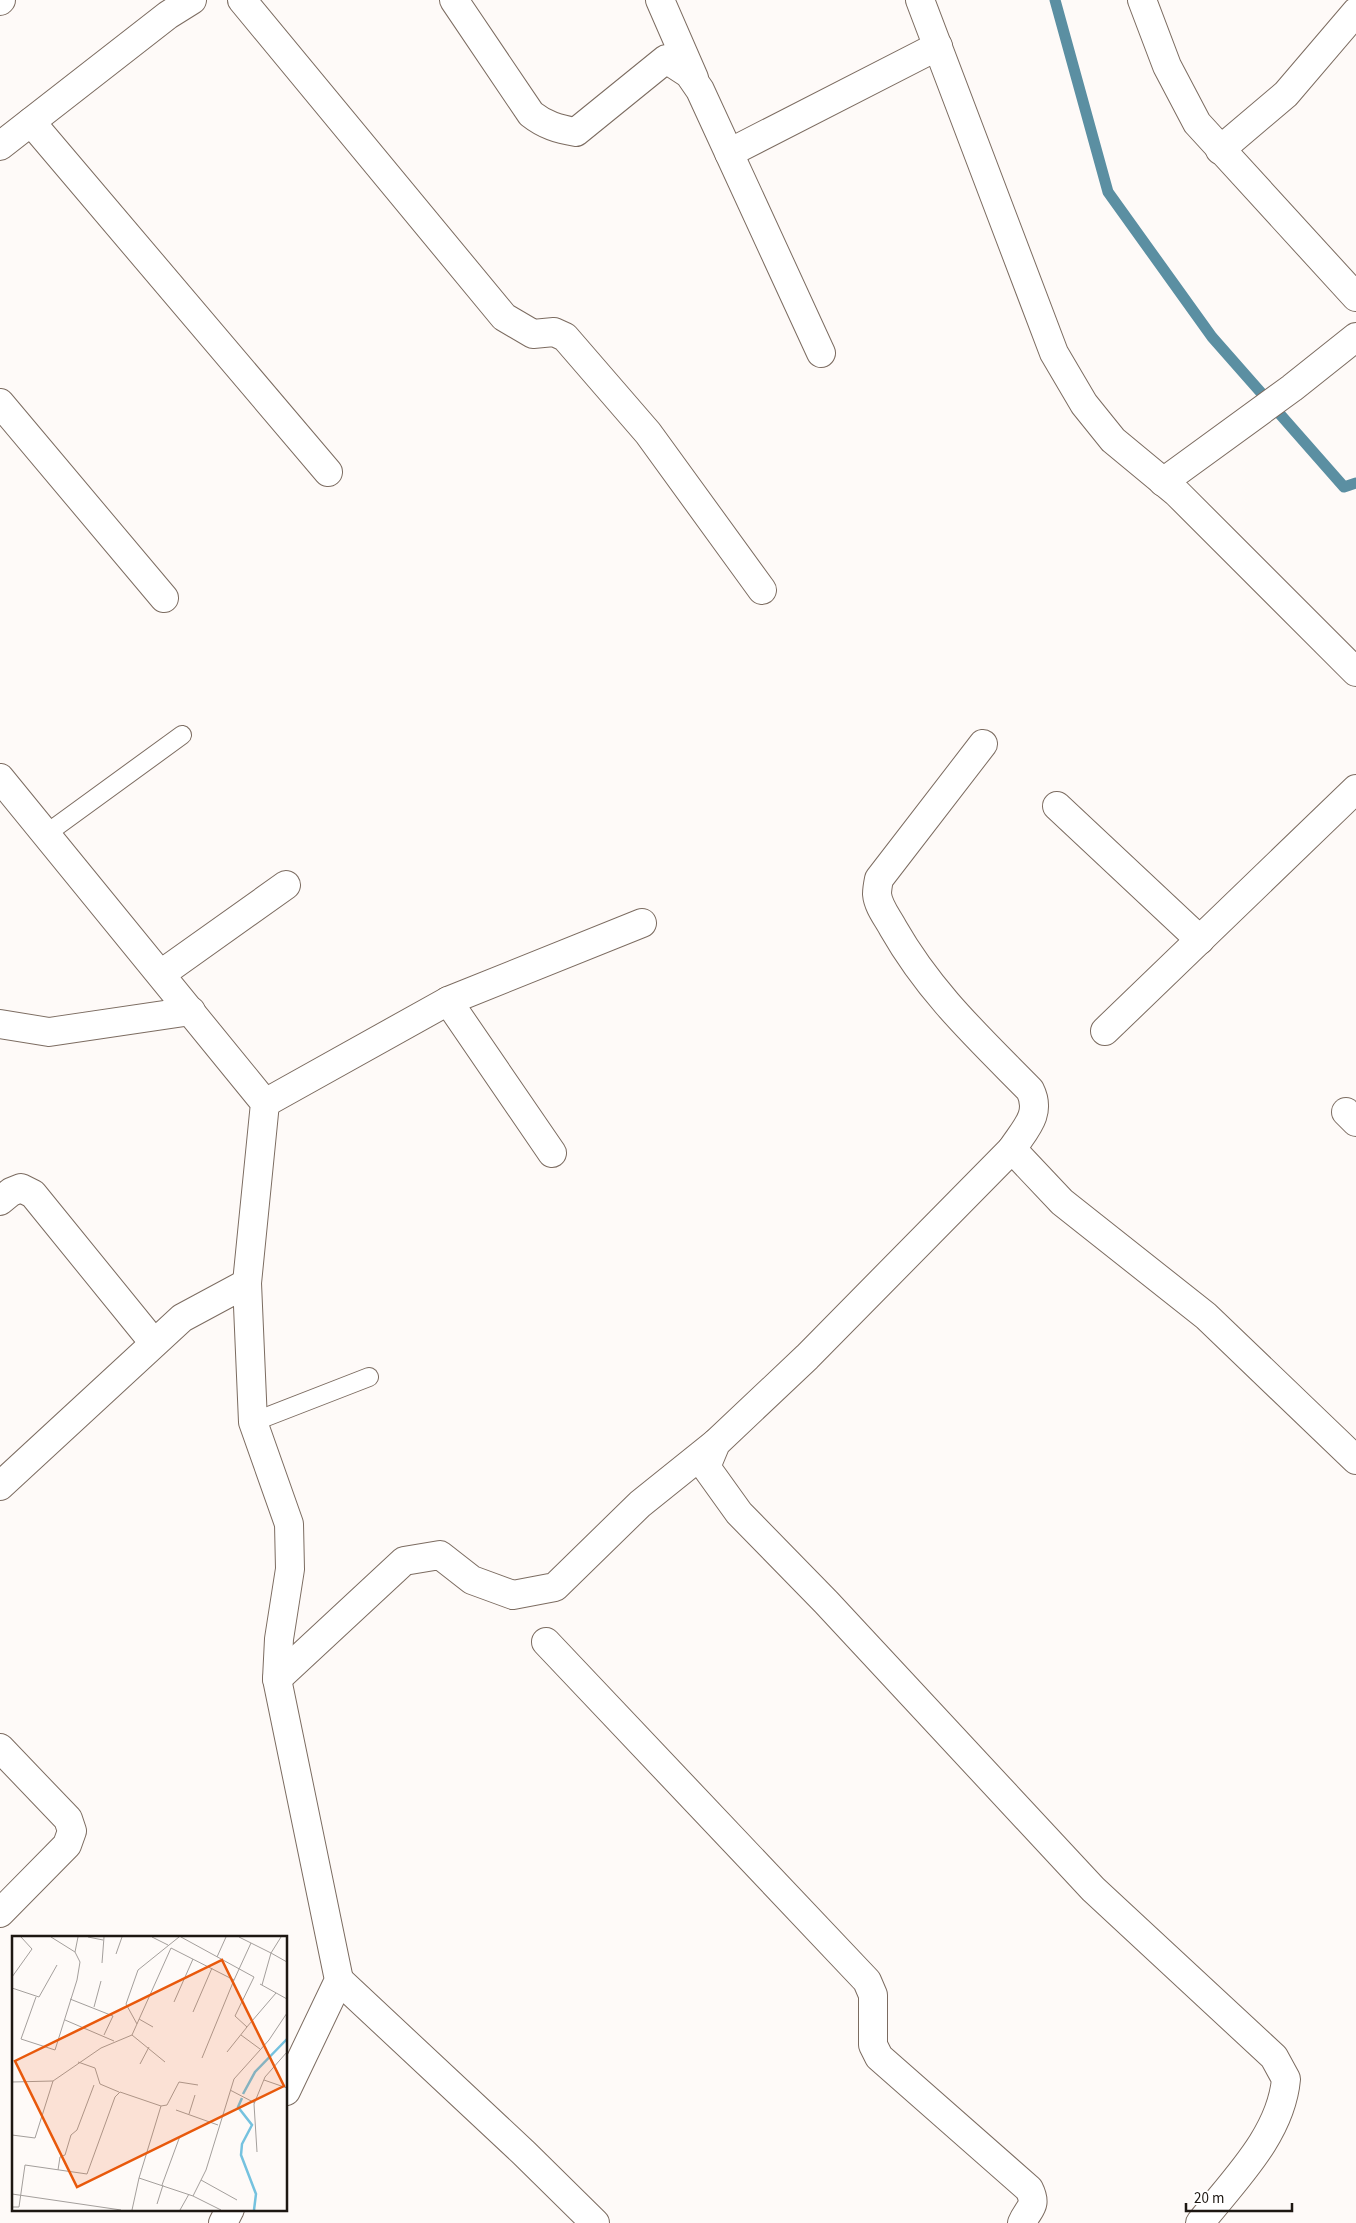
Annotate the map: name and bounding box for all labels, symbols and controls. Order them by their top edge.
inset map [12,1936,288,2210]
scale bar [1186,2180,1292,2212]
text: 20 m [1194,2188,1224,2209]

